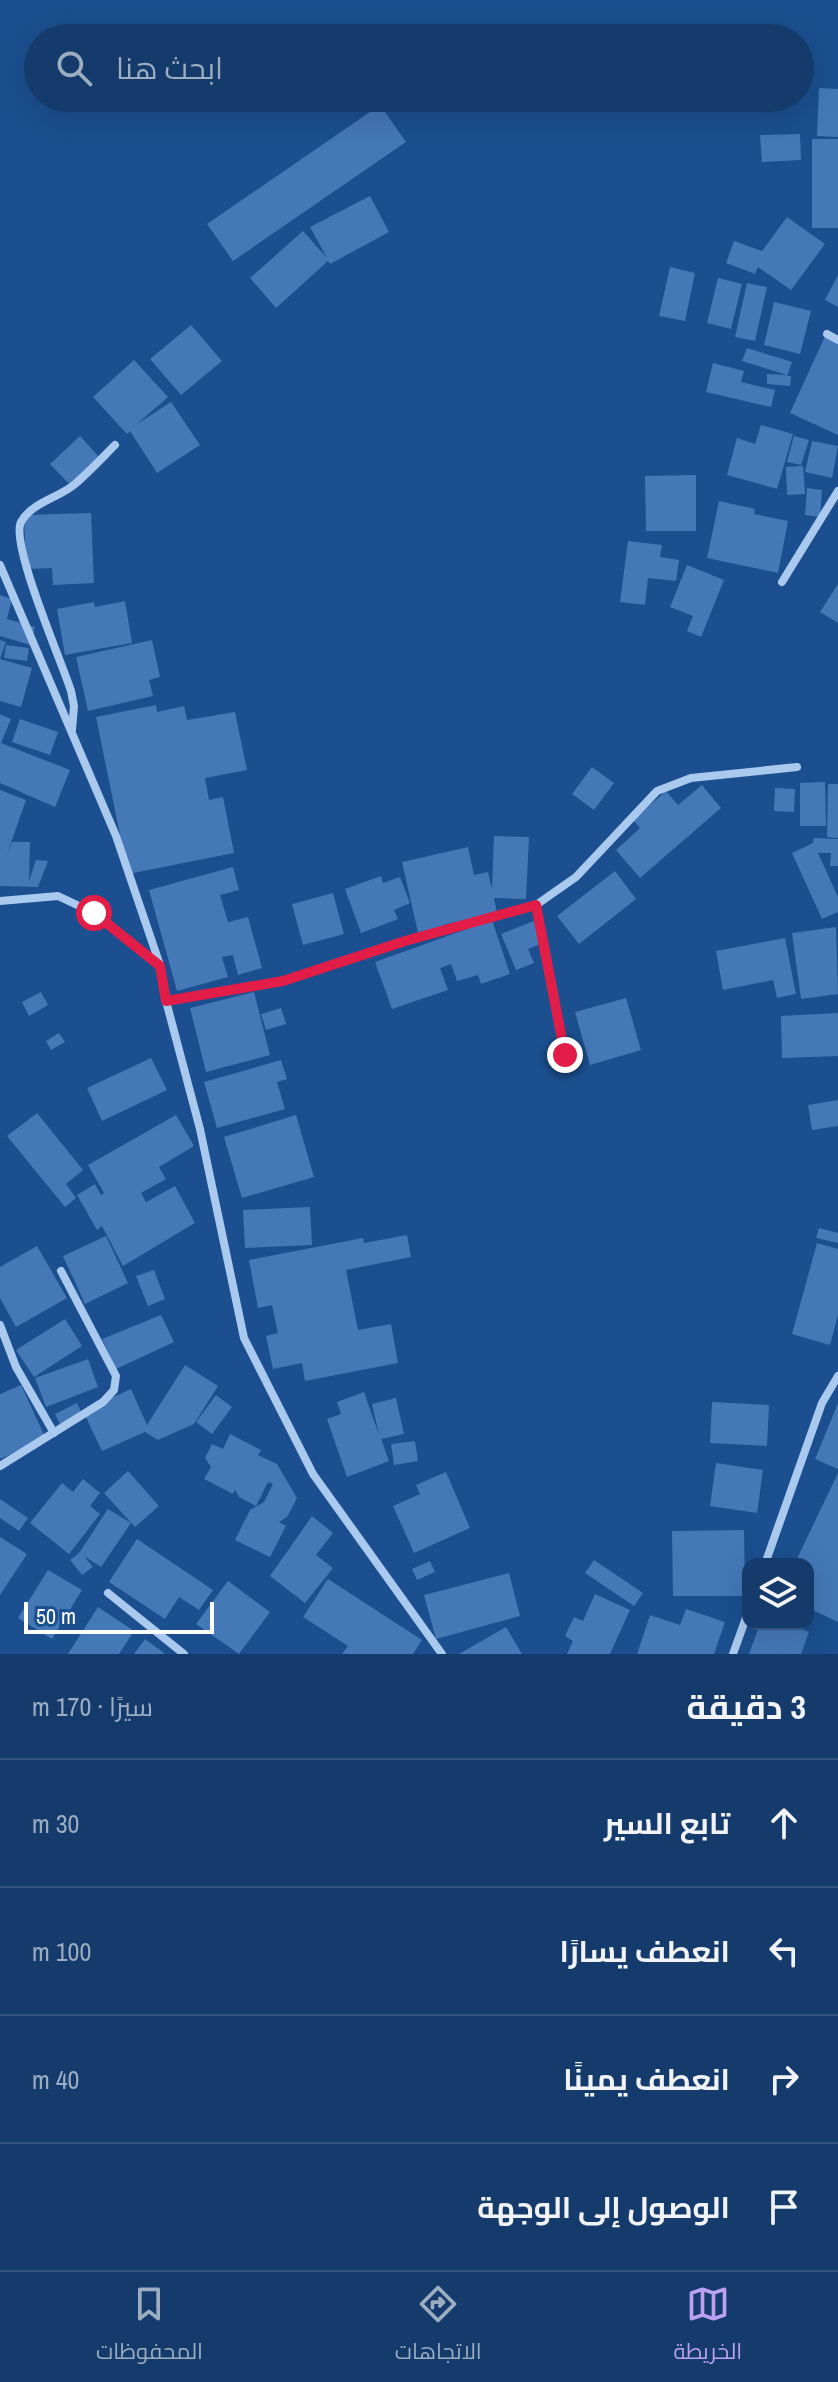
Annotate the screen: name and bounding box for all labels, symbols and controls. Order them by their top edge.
search box [24,24,814,112]
icon: search [52,46,96,90]
text: ابحث هنا [116,48,223,88]
route start [76,895,112,931]
route end [547,1037,583,1073]
map controls [742,1558,814,1630]
button: layers [742,1558,814,1630]
scale bar [24,1598,214,1634]
text: 50 m [36,1601,76,1631]
text: 3 دقيقة [687,1684,806,1730]
text: سيرًا · 170 m [32,1689,153,1724]
icon: ahead [762,1801,806,1845]
text: تابع السير [604,1803,730,1843]
text: 30 m [32,1806,79,1841]
icon: left [762,1929,806,1973]
text: انعطف يسارًا [560,1931,730,1971]
text: 100 m [32,1934,91,1969]
icon: right [762,2057,806,2101]
text: انعطف يمينًا [563,2059,730,2099]
text: 40 m [32,2062,79,2097]
icon: arrive [762,2185,806,2229]
text: الوصول إلى الوجهة [477,2187,730,2227]
tab: المحفوظات [96,2282,203,2372]
tab: الاتجاهات [395,2282,482,2372]
tab: الخريطة [673,2282,742,2372]

